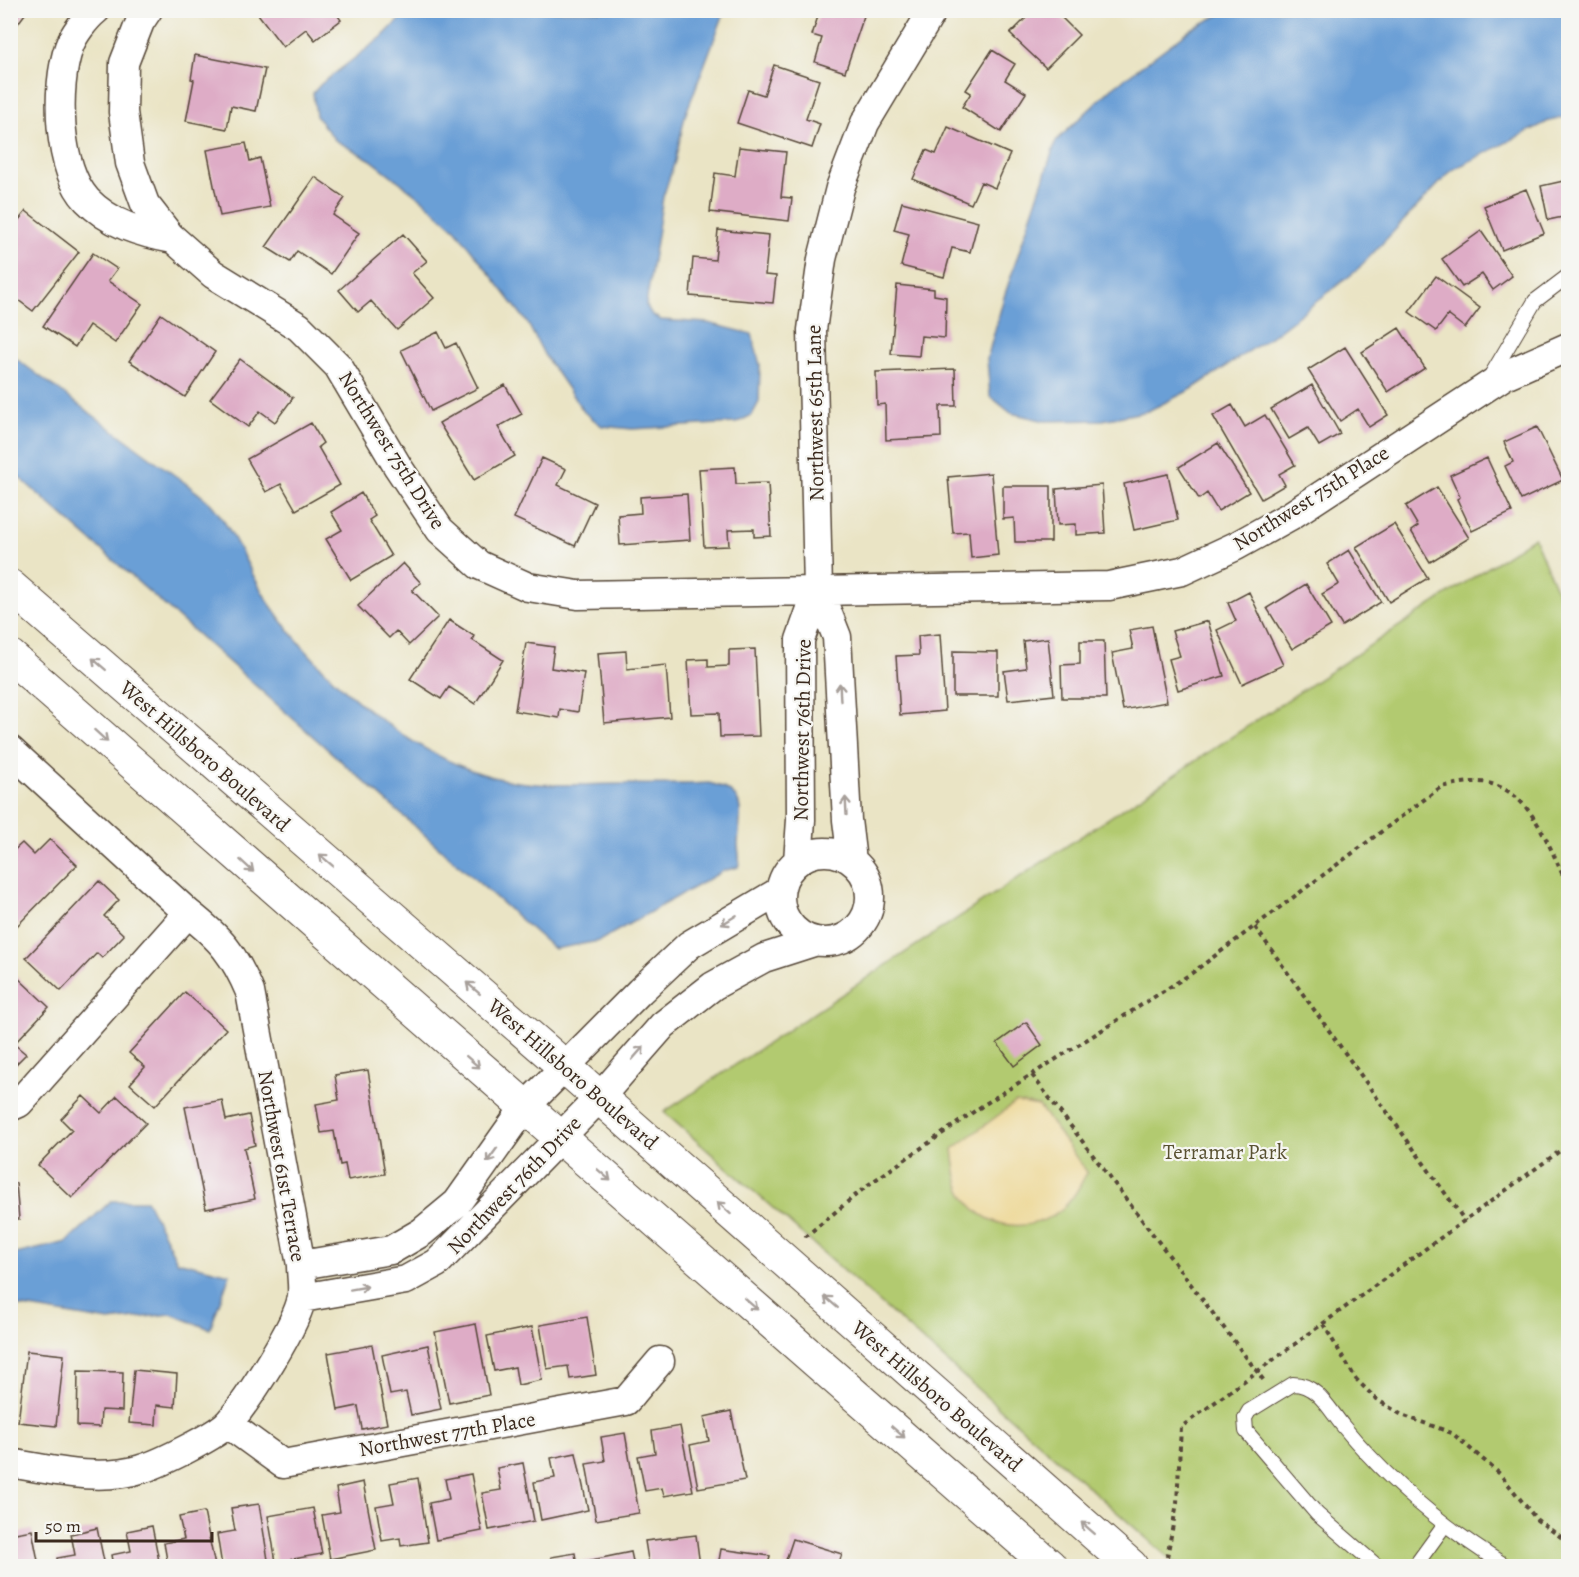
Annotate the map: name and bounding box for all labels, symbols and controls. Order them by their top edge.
street label: Northwest 65th Lane [799,324,831,502]
street label: Northwest 75th Drive [332,366,452,534]
street label: Northwest 75th Place [1228,439,1394,557]
street label: Northwest 76th Drive [786,639,818,821]
one-way arrow [92,657,107,671]
street label: West Hillsboro Boulevard [113,673,297,838]
one-way arrow [835,683,846,703]
one-way arrow [94,729,109,743]
one-way arrow [840,797,851,817]
one-way arrow [319,853,334,867]
one-way arrow [240,859,255,873]
one-way arrow [721,914,738,926]
one-way arrow [466,981,481,995]
street label: West Hillsboro Boulevard [481,991,665,1156]
one-way arrow [631,1046,645,1061]
one-way arrow [465,1056,481,1069]
street label: Northwest 61st Terrace [251,1068,313,1264]
street label: Northwest 76th Drive [441,1110,587,1260]
park label: Terramar Park [1163,1138,1288,1166]
one-way arrow [486,1147,498,1163]
one-way arrow [596,1168,611,1182]
one-way arrow [717,1201,732,1215]
one-way arrow [349,1283,369,1294]
one-way arrow [824,1295,839,1309]
one-way arrow [743,1297,758,1311]
street label: West Hillsboro Boulevard [845,1313,1029,1478]
street label: Northwest 77th Place [357,1405,537,1463]
one-way arrow [890,1425,905,1439]
scale bar [36,1505,212,1543]
text: 50 m [45,1514,81,1538]
one-way arrow [1080,1521,1095,1535]

